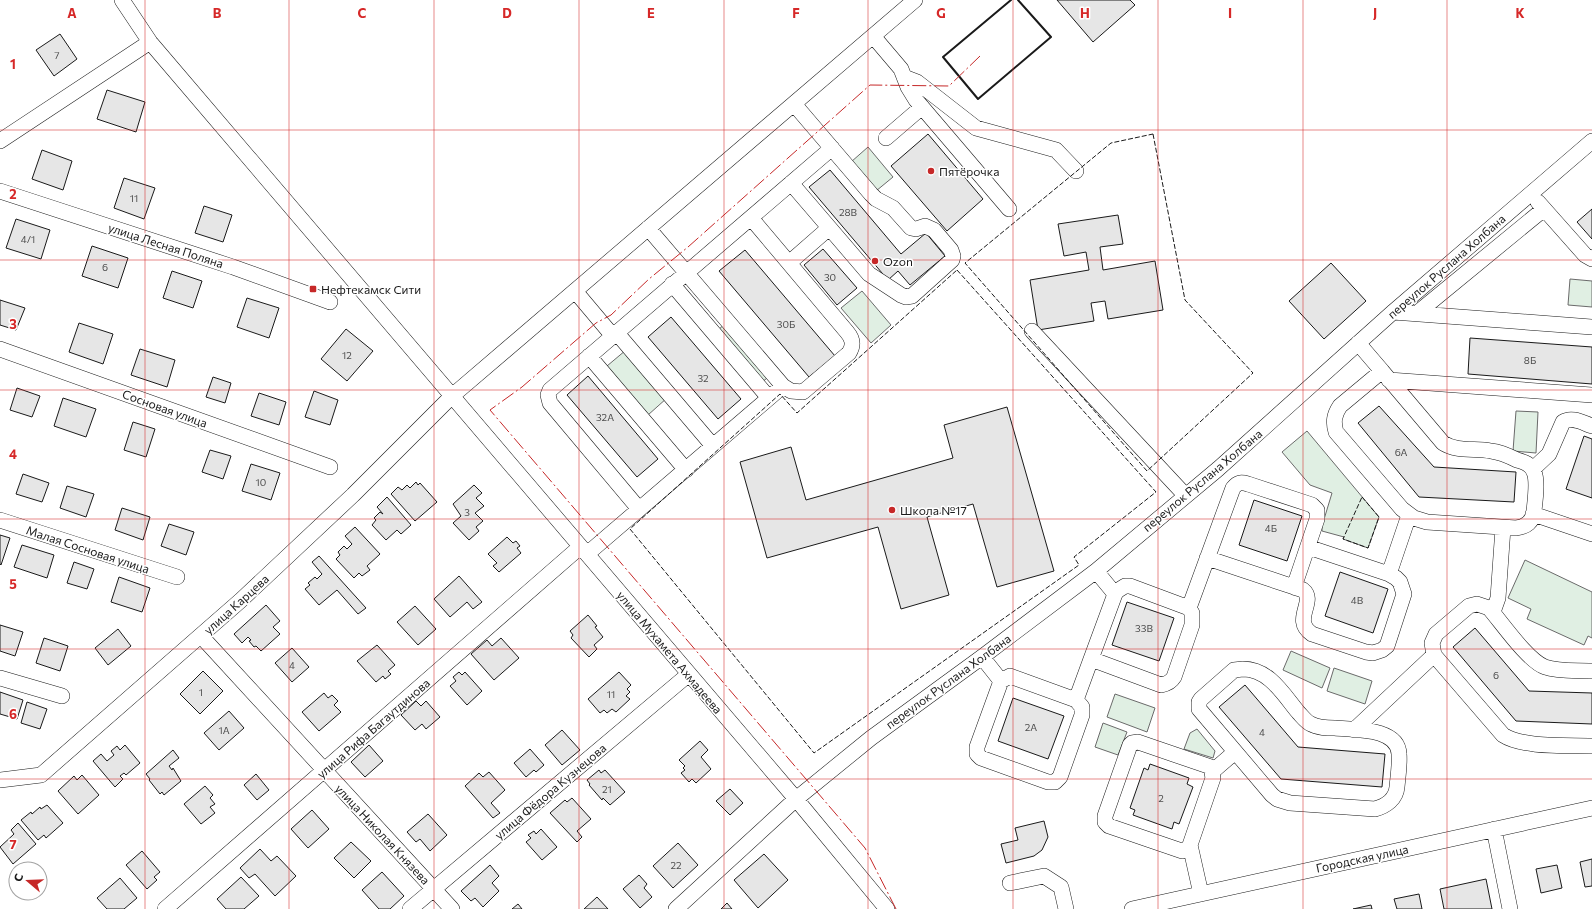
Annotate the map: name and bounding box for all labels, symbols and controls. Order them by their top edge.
text: A [67,5,77,21]
text: B [213,5,222,21]
text: C [358,5,367,21]
text: D [502,5,512,21]
text: E [647,5,655,21]
text: F [792,5,800,21]
text: G [936,5,946,21]
text: H [1080,5,1090,21]
text: I [1228,5,1232,21]
text: J [1373,5,1377,21]
text: K [1515,5,1525,21]
house number: 7 [54,49,60,61]
text: 1 [10,56,16,72]
place label: Пятёрочка [939,164,999,178]
marker: Пятёрочка [926,166,936,176]
text: 2 [9,186,17,202]
house number: 11 [130,192,138,204]
house number: 28В [839,206,858,218]
street label: переулок Руслана Холбана [1384,211,1508,321]
street label: улица Лесная Поляна [107,220,225,270]
house number: 4/1 [21,233,35,245]
place label: Ozon [883,254,913,268]
marker: Ozon [870,256,880,266]
house number: 6 [102,261,108,273]
house number: 30 [824,271,836,283]
place label: Нефтекамск Сити [321,282,421,296]
marker: Нефтекамск Сити [308,284,318,294]
text: 3 [9,316,17,332]
house number: 30Б [777,318,795,330]
house number: 12 [342,349,352,361]
house number: 8Б [1524,354,1536,366]
house number: 32 [697,372,709,384]
street label: Сосновая улица [121,386,209,430]
house number: 32А [596,411,614,423]
street label: переулок Руслана Холбана [1140,426,1264,534]
text: 4 [9,446,17,462]
house number: 6А [1395,446,1407,458]
house number: 10 [256,476,266,488]
place label: Школа №17 [900,503,967,517]
marker: Школа №17 [887,505,897,515]
house number: 3 [464,506,470,518]
street label: Малая Сосновая улица [25,522,151,576]
house number: 4Б [1265,522,1277,534]
street label: улица Карцева [201,571,271,637]
text: 5 [9,576,17,592]
street label: улица Мухамета Ахмадеева [615,588,725,716]
house number: 4В [1351,594,1364,606]
house number: 33В [1135,622,1153,634]
street label: переулок Руслана Холбана [883,631,1013,731]
house number: 4 [289,659,295,671]
house number: 6 [1493,669,1499,681]
street label: улица Рифа Багаутдинова [314,675,432,781]
house number: 1 [199,686,203,698]
house number: 11 [607,688,615,700]
text: 6 [9,706,17,722]
house number: 2А [1025,721,1037,733]
house number: 1А [218,724,230,736]
house number: 4 [1259,726,1265,738]
street label: улица Фёдора Кузнецова [492,740,608,842]
street label: улица Николая Князева [333,781,433,887]
house number: 21 [602,783,612,795]
house number: 2 [1158,792,1164,804]
text: 7 [9,836,17,852]
street label: Городская улица [1314,841,1410,875]
house number: 22 [670,859,682,871]
north arrow [8,861,48,901]
text: С [11,871,26,883]

